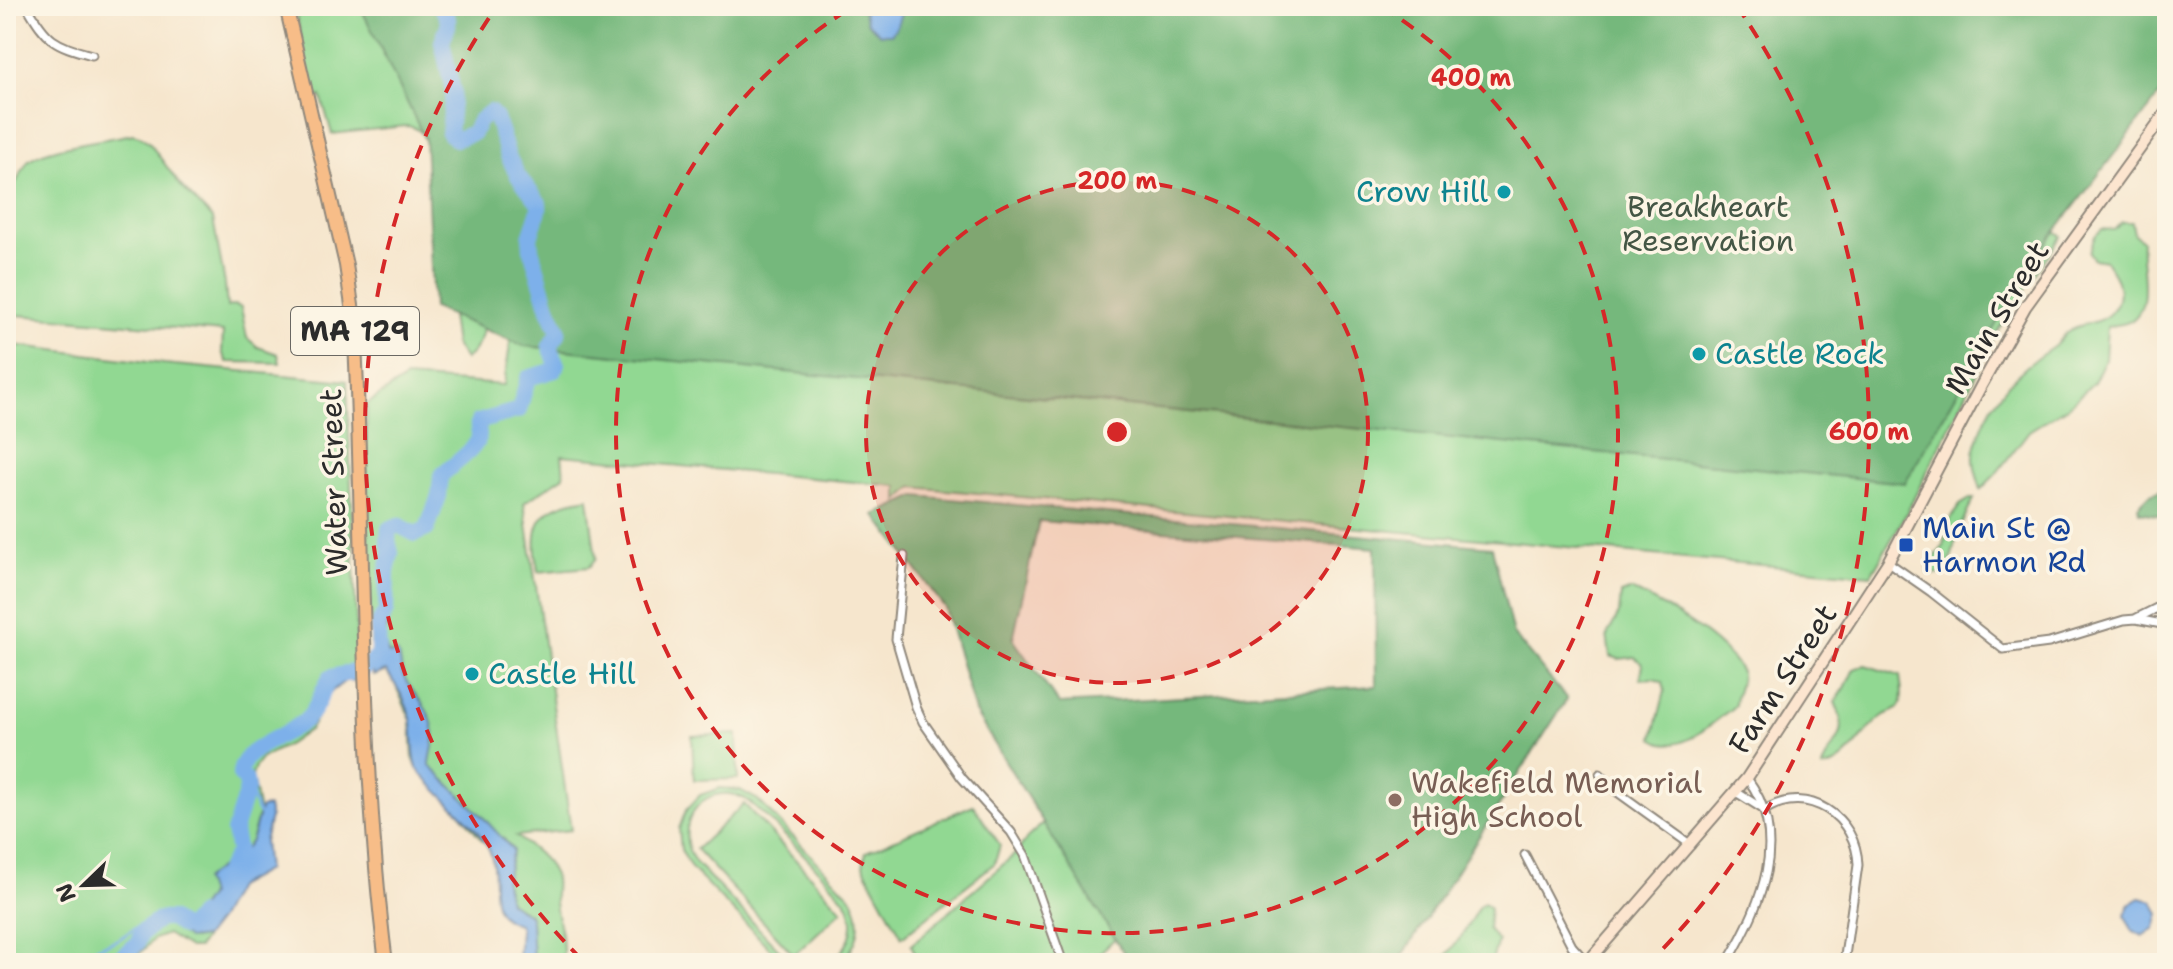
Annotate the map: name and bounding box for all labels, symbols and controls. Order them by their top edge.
text: 400 m [1431,62,1511,94]
text: 200 m [1077,165,1157,197]
place label: Crow Hill [1356,171,1488,212]
marker: Crow Hill [1495,183,1513,201]
park label: Breakheart Reservation [1622,186,1794,261]
street label: Main Street [1935,233,2058,402]
road number: MA 129 [291,307,419,355]
place label: Castle Rock [1715,333,1885,374]
marker: Castle Rock [1690,345,1708,363]
street label: Water Street [310,388,357,576]
text: 600 m [1829,416,1909,448]
centre of rings [1103,418,1131,446]
place label: Main St @ Harmon Rd [1922,507,2086,582]
marker: Main St @ Harmon Rd [1897,536,1915,554]
street label: Farm Street [1719,596,1846,762]
place label: Castle Hill [488,653,636,694]
marker: Castle Hill [463,665,481,683]
place label: Wakefield Memorial High School [1411,762,1702,837]
marker: Wakefield Memorial High School [1386,791,1404,809]
north arrow [44,845,124,925]
text: N [49,879,83,906]

